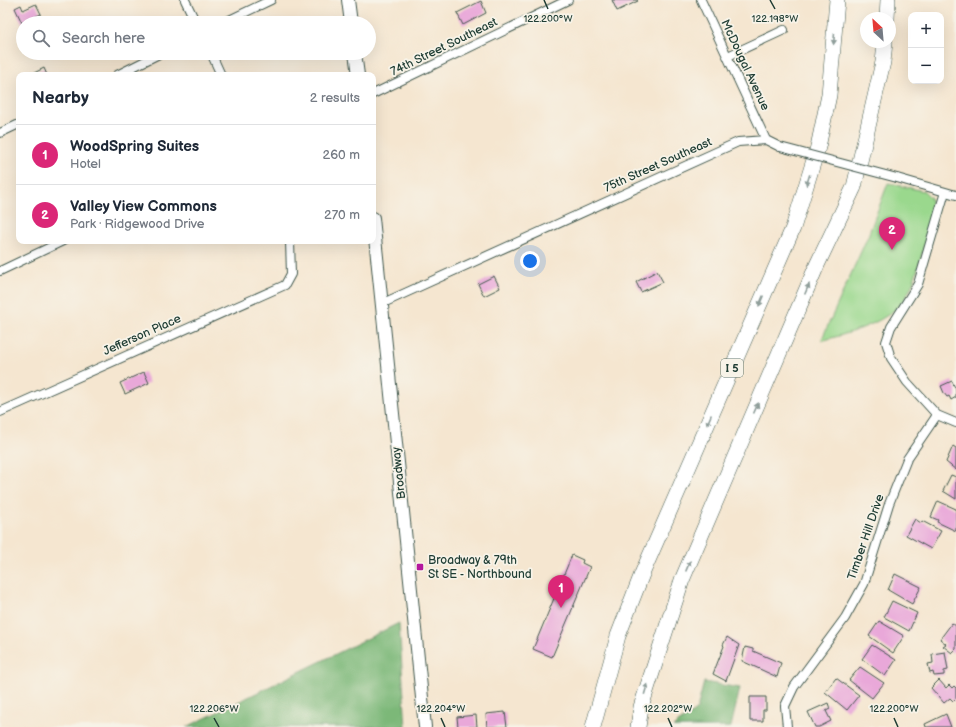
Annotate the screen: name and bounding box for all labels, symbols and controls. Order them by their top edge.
north arrow [860,12,896,48]
map controls [908,12,944,84]
button: + [908,12,944,48]
text: 122.200°W [524,13,573,25]
text: 122.198°W [752,13,798,25]
street label: 74th Street Southeast [388,14,500,79]
search box [16,16,376,60]
street label: McDougal Avenue [717,17,773,113]
icon: search [30,27,52,49]
text: Search here [62,29,145,48]
one-way arrow [831,33,837,45]
button: − [908,48,944,84]
text: Nearby [32,88,89,108]
text: 2 results [310,90,360,106]
street label: 75th Street Southeast [602,134,715,196]
text: WoodSpring Suites [70,137,199,156]
text: 1 [42,147,48,163]
text: 260 m [322,147,360,163]
text: Hotel [70,156,101,172]
one-way arrow [804,174,810,186]
text: Valley View Commons [70,197,217,216]
text: 2 [41,207,49,223]
text: 270 m [324,207,360,223]
text: Park · Ridgewood Drive [70,216,204,232]
pin: 2 [879,217,905,250]
your location [520,251,540,271]
one-way arrow [805,282,811,294]
one-way arrow [758,295,764,307]
street label: Jefferson Place [101,311,183,359]
road number: I 5 [721,359,743,377]
one-way arrow [754,402,760,414]
one-way arrow [706,415,712,426]
street label: Broadway [389,446,409,500]
street label: Timber Hill Drive [844,492,888,582]
place label: Broadway & 79th St SE - Northbound [428,553,532,582]
one-way arrow [685,560,691,572]
marker: Broadway & 79th St SE - Northbound [415,562,425,572]
pin: 1 [548,575,574,608]
one-way arrow [643,683,649,695]
text: 122.206°W [189,703,239,715]
text: 122.204°W [417,703,465,715]
text: 122.202°W [644,703,692,715]
text: 122.200°W [870,703,919,715]

